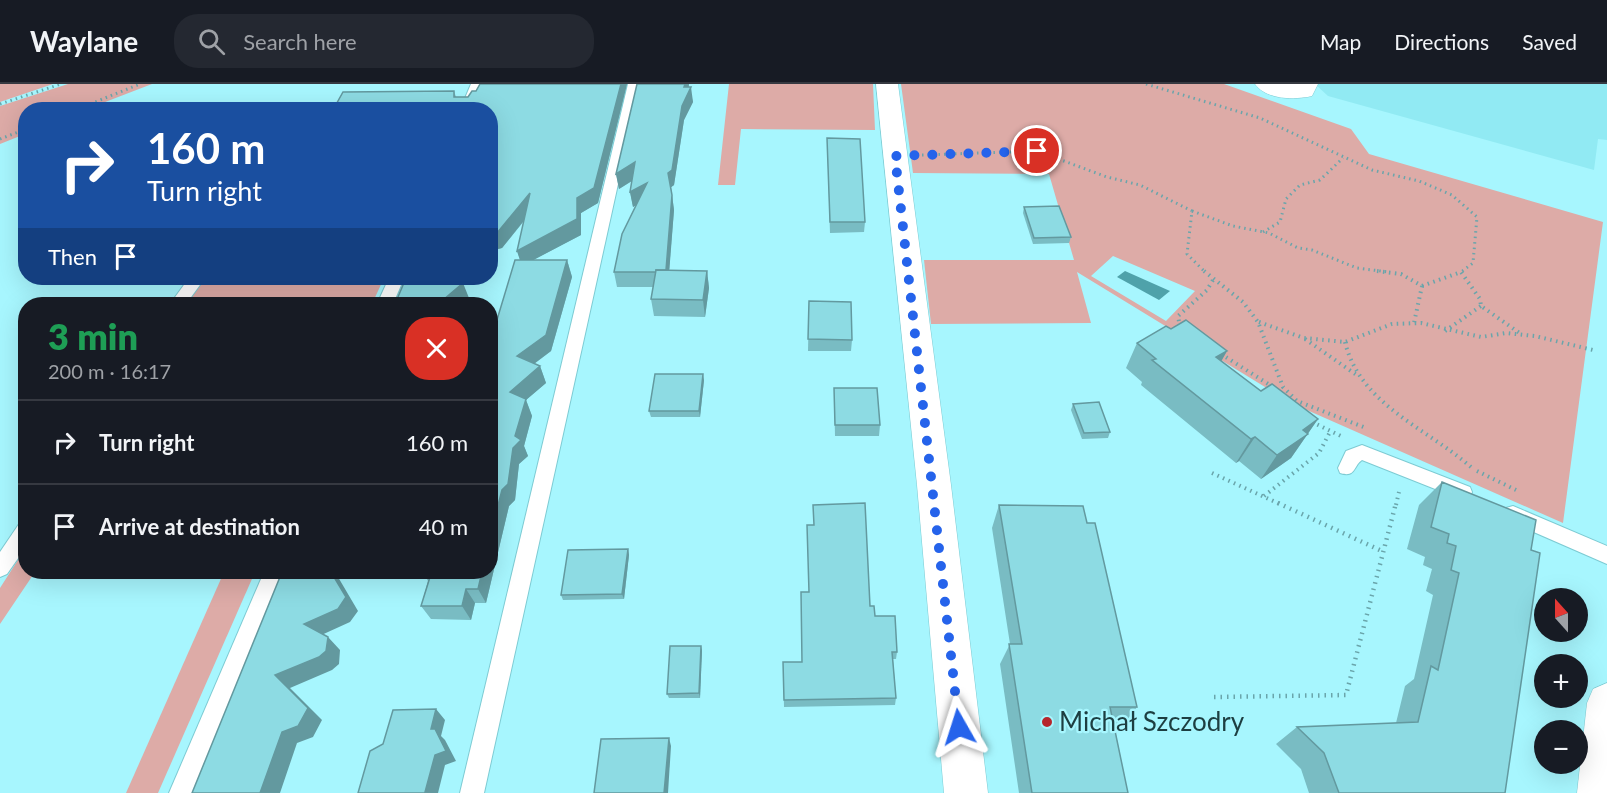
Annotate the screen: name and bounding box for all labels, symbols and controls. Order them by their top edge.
search box [174,14,594,68]
text: Waylane [30,24,138,58]
icon: search [195,25,228,58]
text: Search here [243,28,357,55]
text: Map [1320,29,1361,54]
text: Directions [1394,29,1489,54]
text: Saved [1522,29,1577,54]
text: 160 m [147,123,265,173]
pin [1011,125,1062,176]
icon: right [48,126,126,204]
icon: arrive [1020,134,1053,167]
text: Turn right [147,174,262,207]
icon: arrive [109,240,142,273]
text: Then [48,243,97,270]
text: 3 min [48,314,138,358]
button: close [405,317,468,380]
text: 200 m · 16:17 [48,359,171,383]
icon: right [48,426,81,459]
text: Turn right [99,429,194,456]
text: 160 m [406,429,468,456]
icon: arrive [48,510,81,543]
text: Arrive at destination [99,513,300,540]
text: 40 m [419,513,468,540]
north arrow [1534,588,1588,642]
map controls [1534,588,1588,774]
button: + [1534,654,1588,708]
position arrow [927,695,991,759]
place label: Michał Szczodry [1059,705,1245,737]
marker: Michał Szczodry [1040,715,1054,729]
button: − [1534,720,1588,774]

